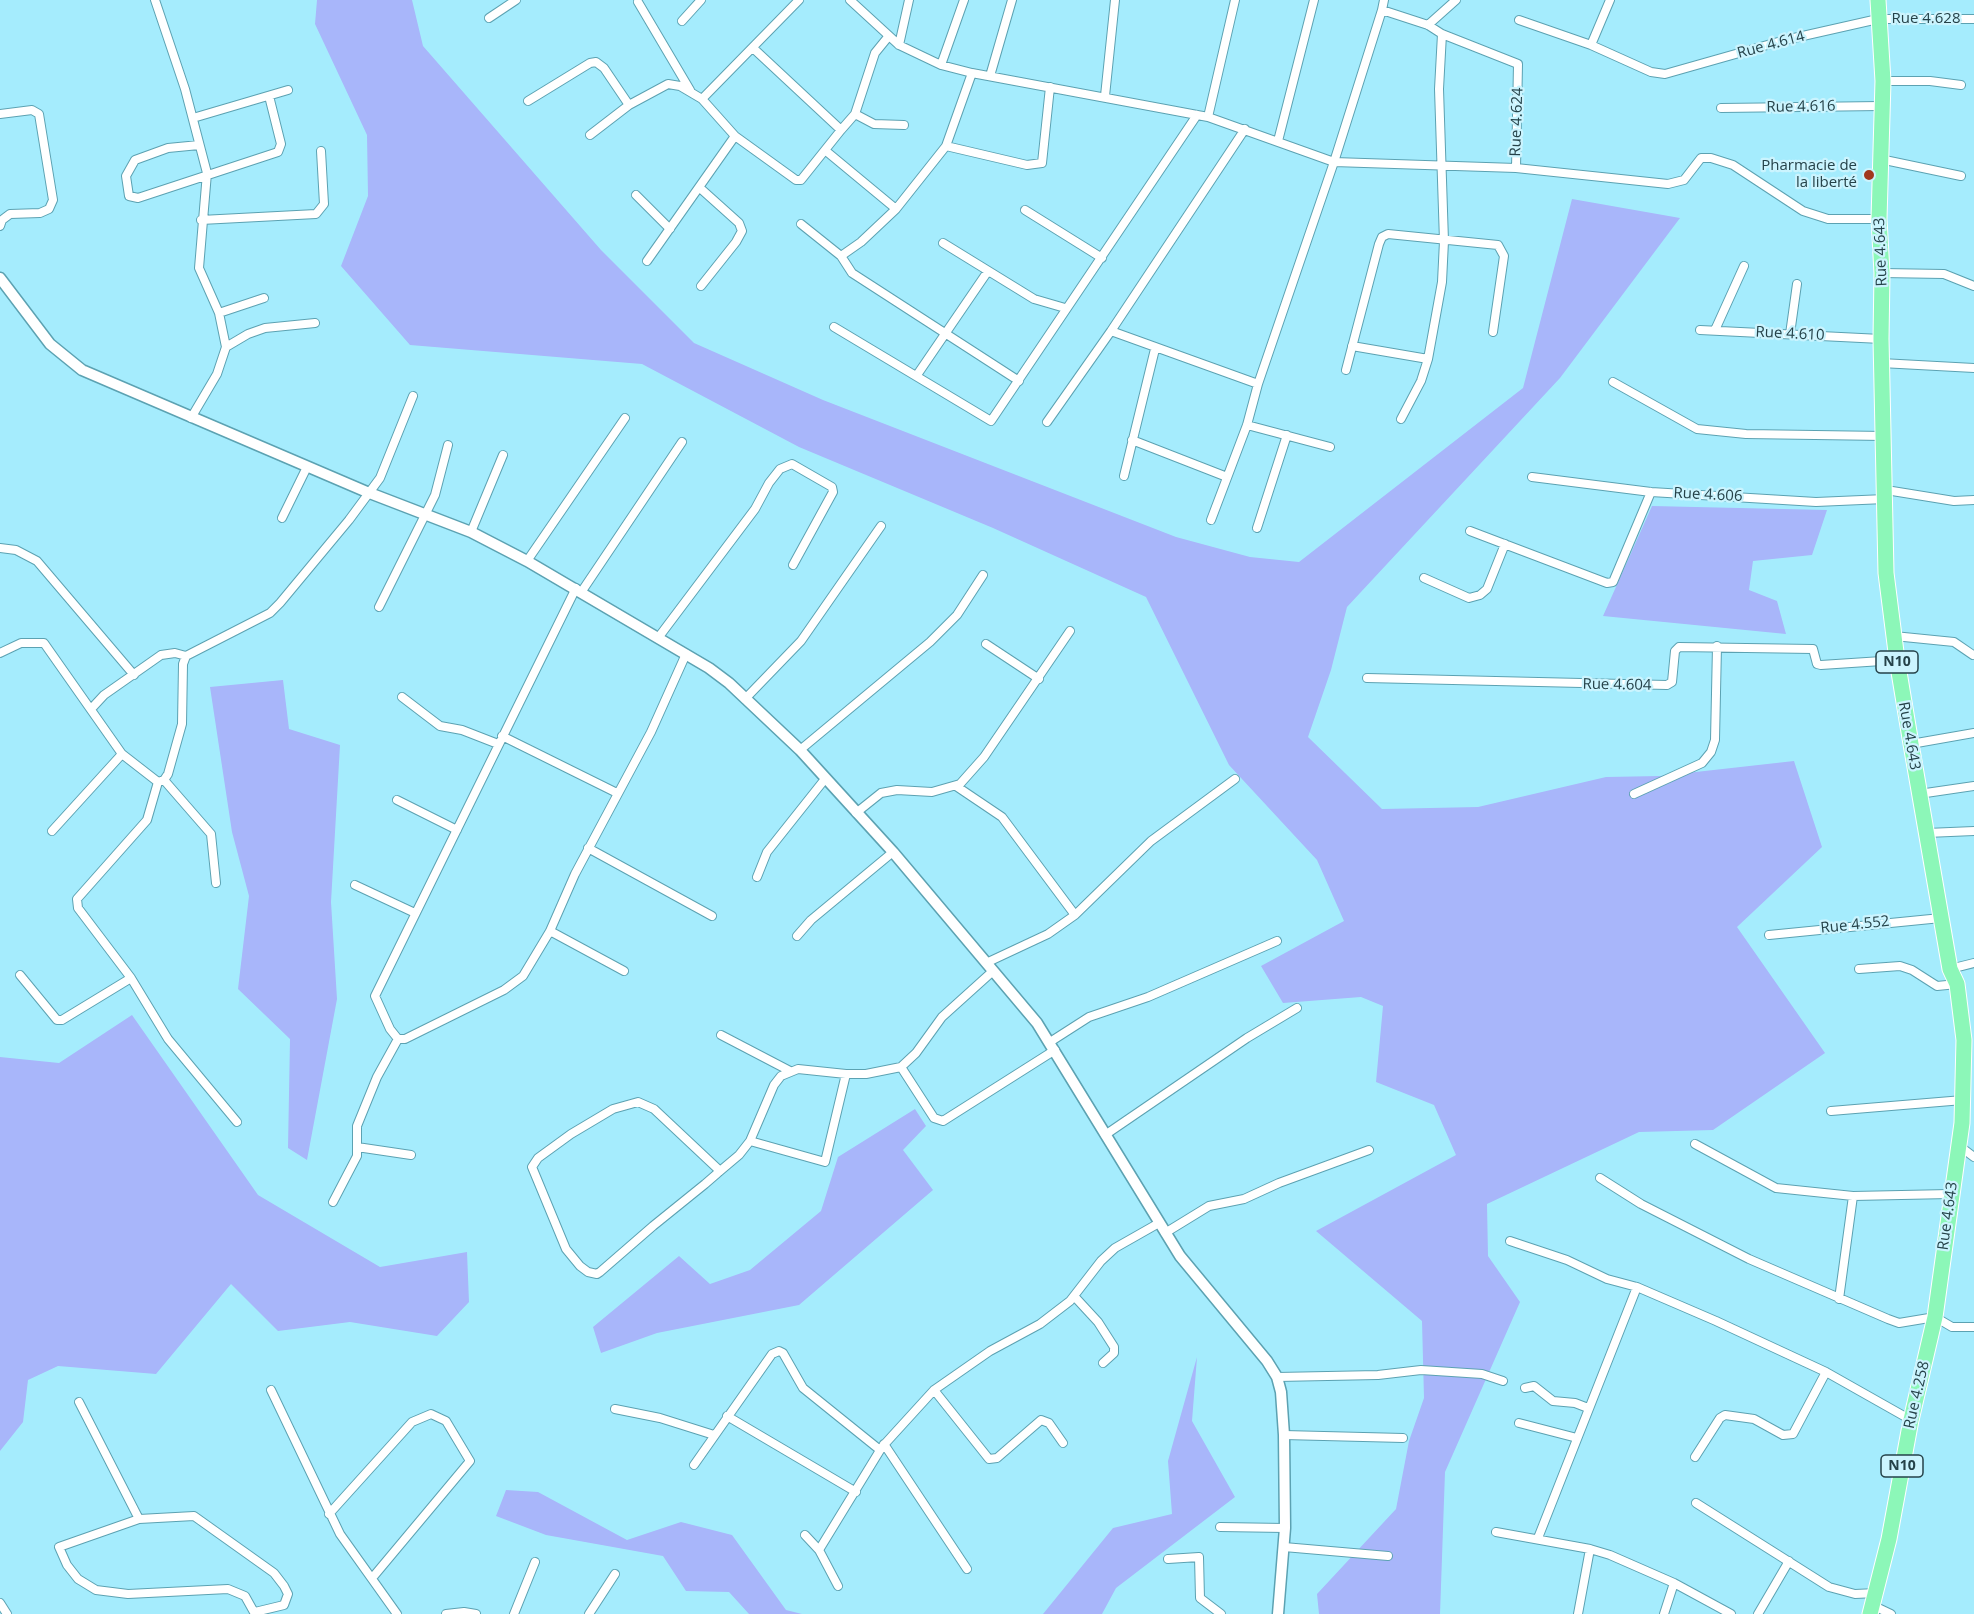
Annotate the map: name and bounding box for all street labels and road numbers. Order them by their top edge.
street label: Rue 4.628 [1891,10,1961,28]
street label: Rue 4.614 [1735,27,1807,63]
street label: Rue 4.624 [1507,87,1527,157]
street label: Rue 4.616 [1766,97,1836,117]
street label: Rue 4.643 [1871,217,1891,287]
street label: Rue 4.610 [1755,323,1825,345]
street label: Rue 4.606 [1673,484,1743,506]
road number: N10 [1876,651,1918,673]
street label: Rue 4.604 [1582,675,1652,695]
street label: Rue 4.643 [1894,700,1924,772]
street label: Rue 4.552 [1820,912,1890,938]
street label: Rue 4.643 [1934,1181,1962,1251]
street label: Rue 4.258 [1900,1359,1934,1431]
road number: N10 [1881,1455,1923,1477]

